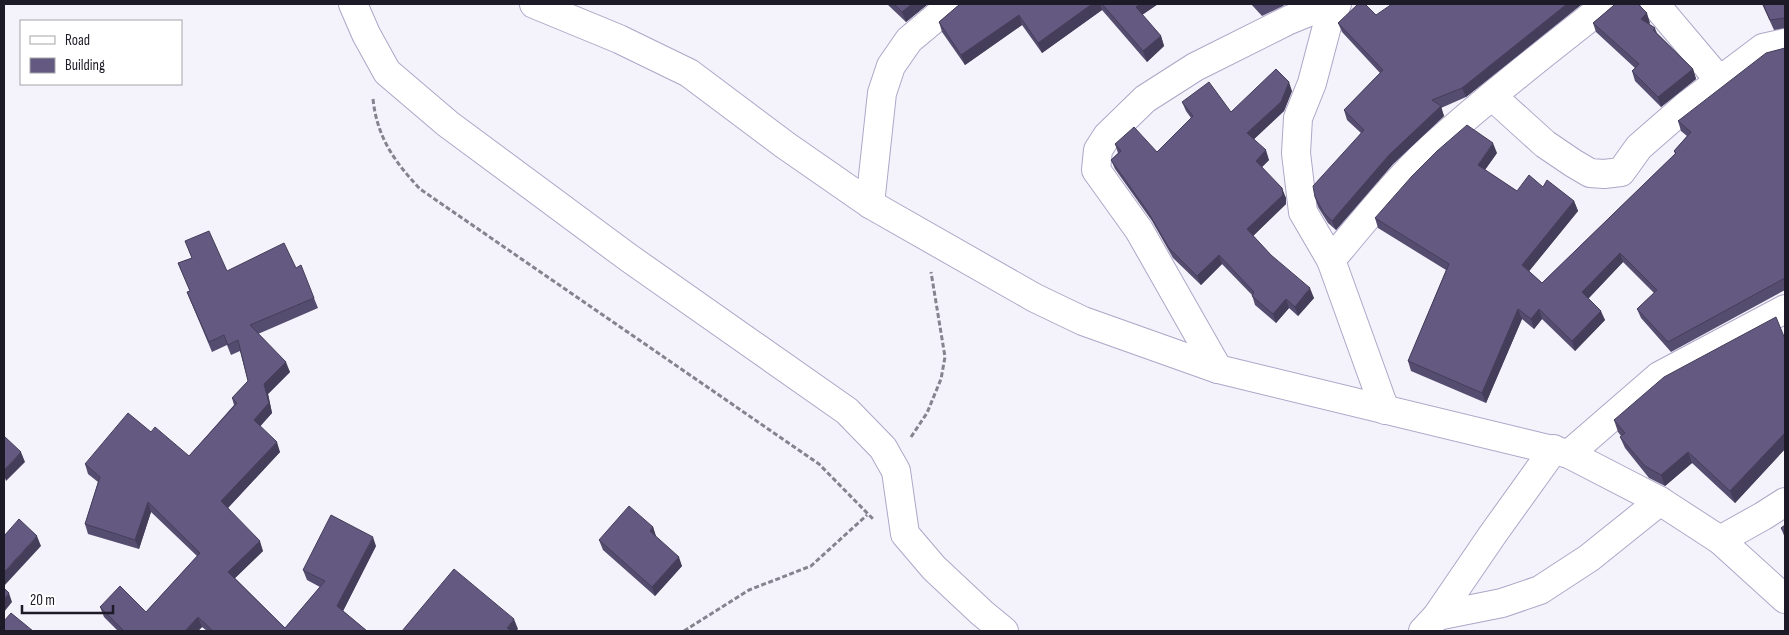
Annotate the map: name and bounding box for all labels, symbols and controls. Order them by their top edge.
legend [20,20,182,85]
text: Road [65,31,90,50]
text: Building [65,56,105,75]
scale bar [22,582,114,614]
text: 20 m [30,591,55,610]

